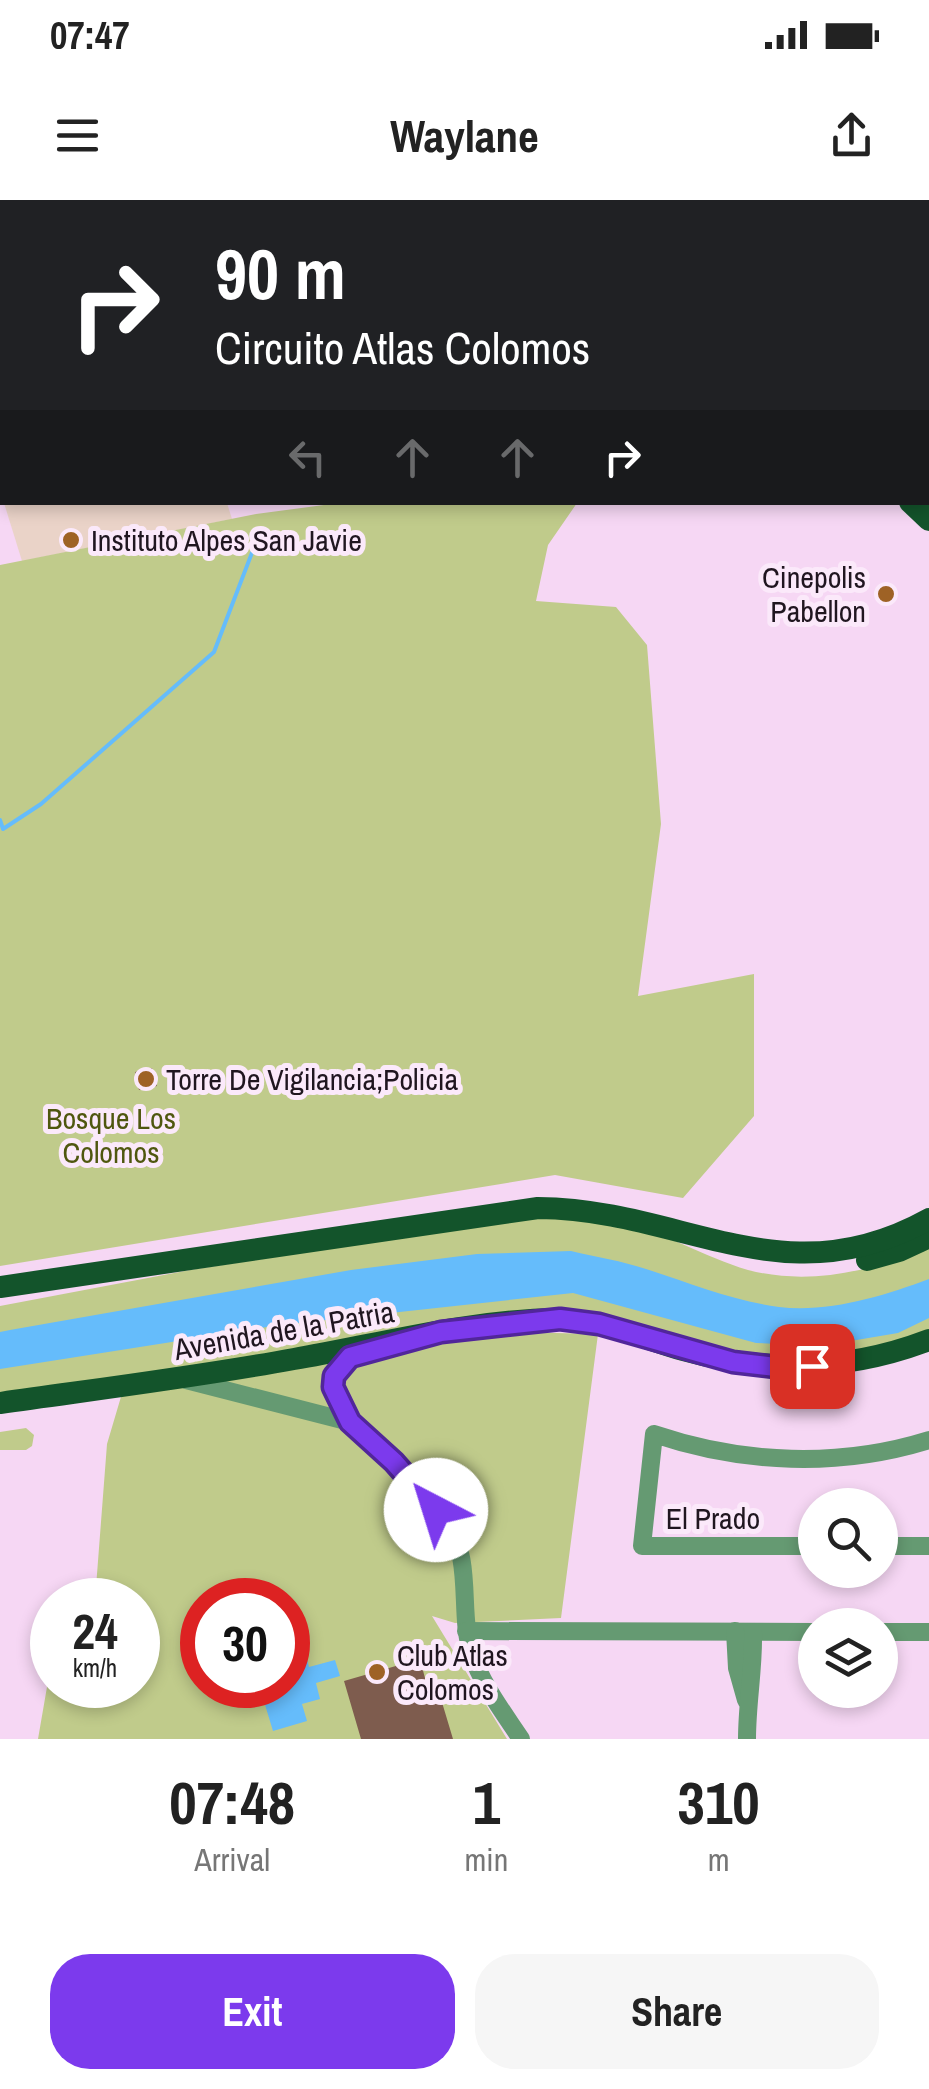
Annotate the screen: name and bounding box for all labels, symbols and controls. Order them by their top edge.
text: 07:47 [50,10,130,61]
text: Waylane [390,105,539,166]
icon: menu [50,108,105,163]
icon: share [824,108,879,163]
text: 90 m [215,227,346,321]
icon: right [50,240,180,370]
text: Circuito Atlas Colomos [215,317,590,378]
icon: left [280,430,335,485]
icon: ahead [385,430,440,485]
icon: ahead [490,430,545,485]
icon: right [595,430,650,485]
place label: Instituto Alpes San Javie [91,520,362,560]
marker: Instituto Alpes San Javie [60,529,82,551]
place label: Cinepolis Pabellon [762,557,866,631]
marker: Cinepolis Pabellon [875,583,897,605]
place label: Torre De Vigilancia;Policia [166,1059,459,1099]
marker: Torre De Vigilancia;Policia [135,1068,157,1090]
park label: Bosque Los Colomos [46,1098,176,1172]
street label: Avenida de la Patria [170,1291,397,1369]
pin [770,1324,855,1409]
icon: arrive [785,1339,840,1394]
position arrow [384,1458,488,1562]
map controls [798,1488,898,1708]
button: search [798,1488,898,1588]
street label: El Prado [666,1498,760,1538]
speed limit sign: 30 [180,1578,310,1708]
text: 24 [72,1597,118,1665]
button: layers [798,1608,898,1708]
place label: Club Atlas Colomos [397,1635,508,1709]
text: km/h [73,1651,117,1685]
marker: Club Atlas Colomos [366,1661,388,1683]
text: 07:48 [169,1762,295,1843]
text: 1 [473,1762,500,1843]
text: 310 [678,1762,760,1843]
text: Arrival [194,1838,270,1881]
text: min [464,1838,508,1881]
text: m [708,1838,730,1881]
button: Exit [50,1954,455,2069]
button: Share [475,1954,879,2069]

